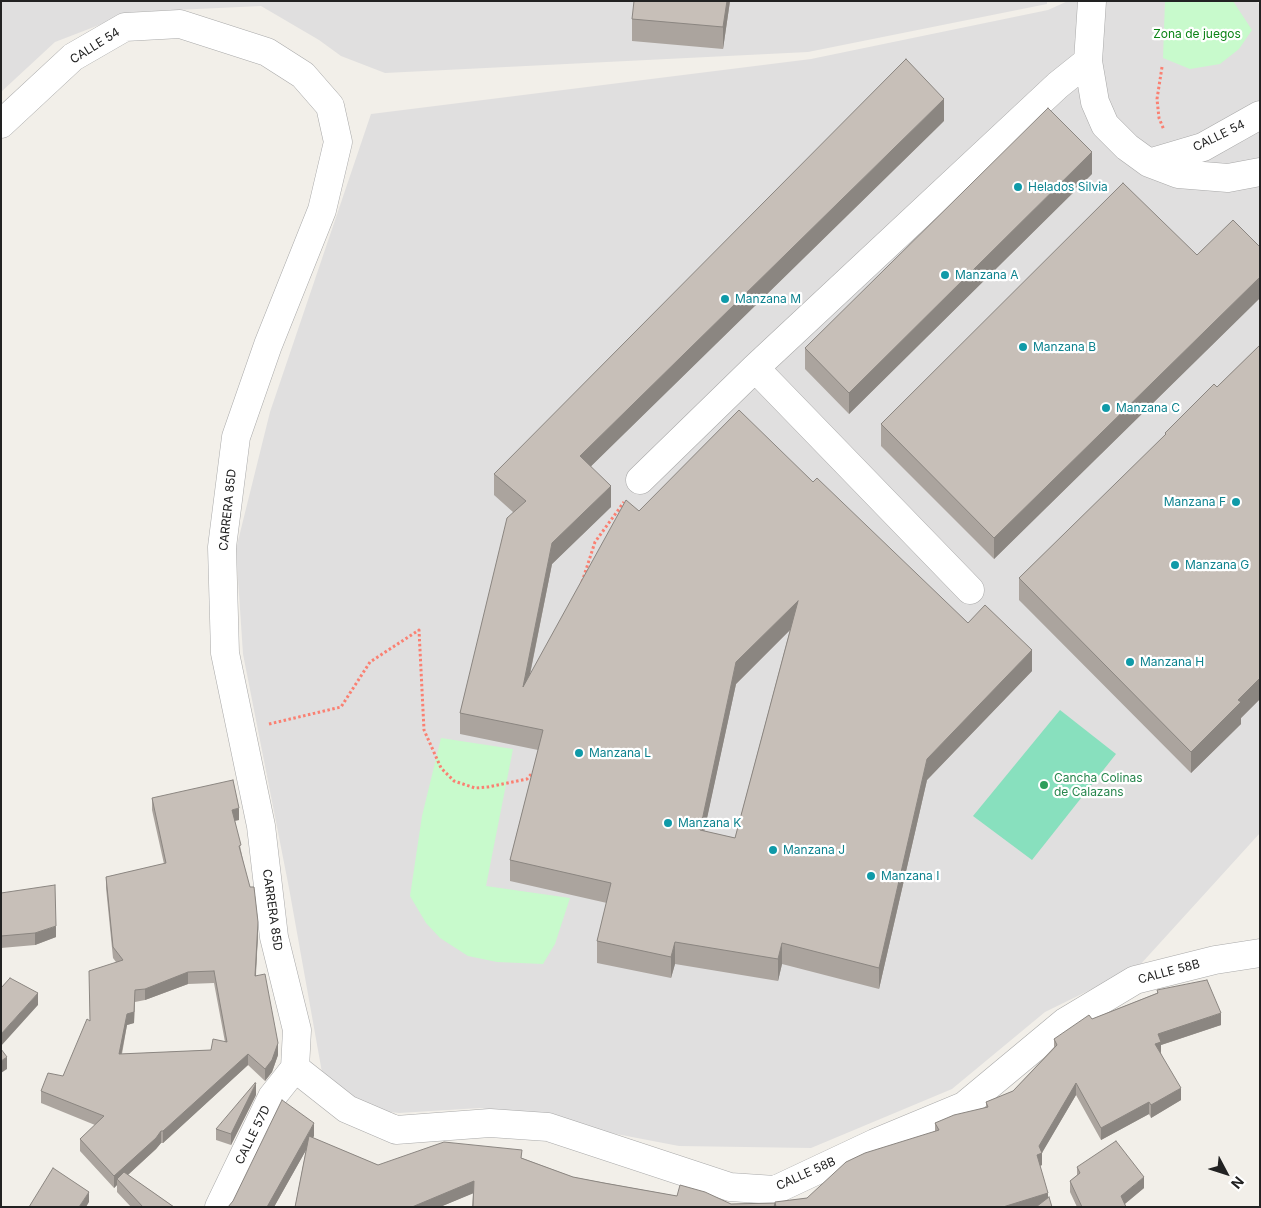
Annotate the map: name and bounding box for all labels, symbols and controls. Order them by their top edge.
street label: CALLE 54 [67,25,123,67]
park label: Zona de juegos [1153,27,1241,41]
street label: CALLE 54 [1191,117,1247,155]
place label: Helados Silvia [1028,180,1108,194]
marker: Helados Silvia [1012,181,1024,193]
place label: Manzana A [955,268,1019,282]
marker: Manzana A [939,269,951,281]
place label: Manzana M [735,292,801,306]
marker: Manzana M [719,293,731,305]
place label: Manzana B [1033,340,1096,354]
marker: Manzana B [1017,341,1029,353]
place label: Manzana C [1116,401,1180,415]
marker: Manzana C [1100,402,1112,414]
street label: CARRERA 85D [217,468,239,552]
place label: Manzana F [1164,495,1226,509]
marker: Manzana F [1230,496,1242,508]
place label: Manzana G [1185,558,1249,572]
marker: Manzana G [1169,559,1181,571]
place label: Manzana H [1140,655,1204,669]
marker: Manzana H [1124,656,1136,668]
place label: Manzana L [589,746,651,760]
marker: Manzana L [573,747,585,759]
place label: Cancha Colinas de Calazans [1054,771,1143,799]
marker: Cancha Colinas de Calazans [1038,779,1050,791]
place label: Manzana K [678,816,741,830]
marker: Manzana K [662,817,674,829]
place label: Manzana J [783,843,845,857]
marker: Manzana J [767,844,779,856]
street label: CARRERA 85D [259,868,285,952]
place label: Manzana I [881,869,939,883]
marker: Manzana I [865,870,877,882]
street label: CALLE 58B [1136,957,1202,987]
street label: CALLE 57D [233,1103,273,1167]
north arrow [1201,1148,1251,1198]
street label: CALLE 58B [774,1155,838,1193]
text: N [1228,1173,1248,1193]

